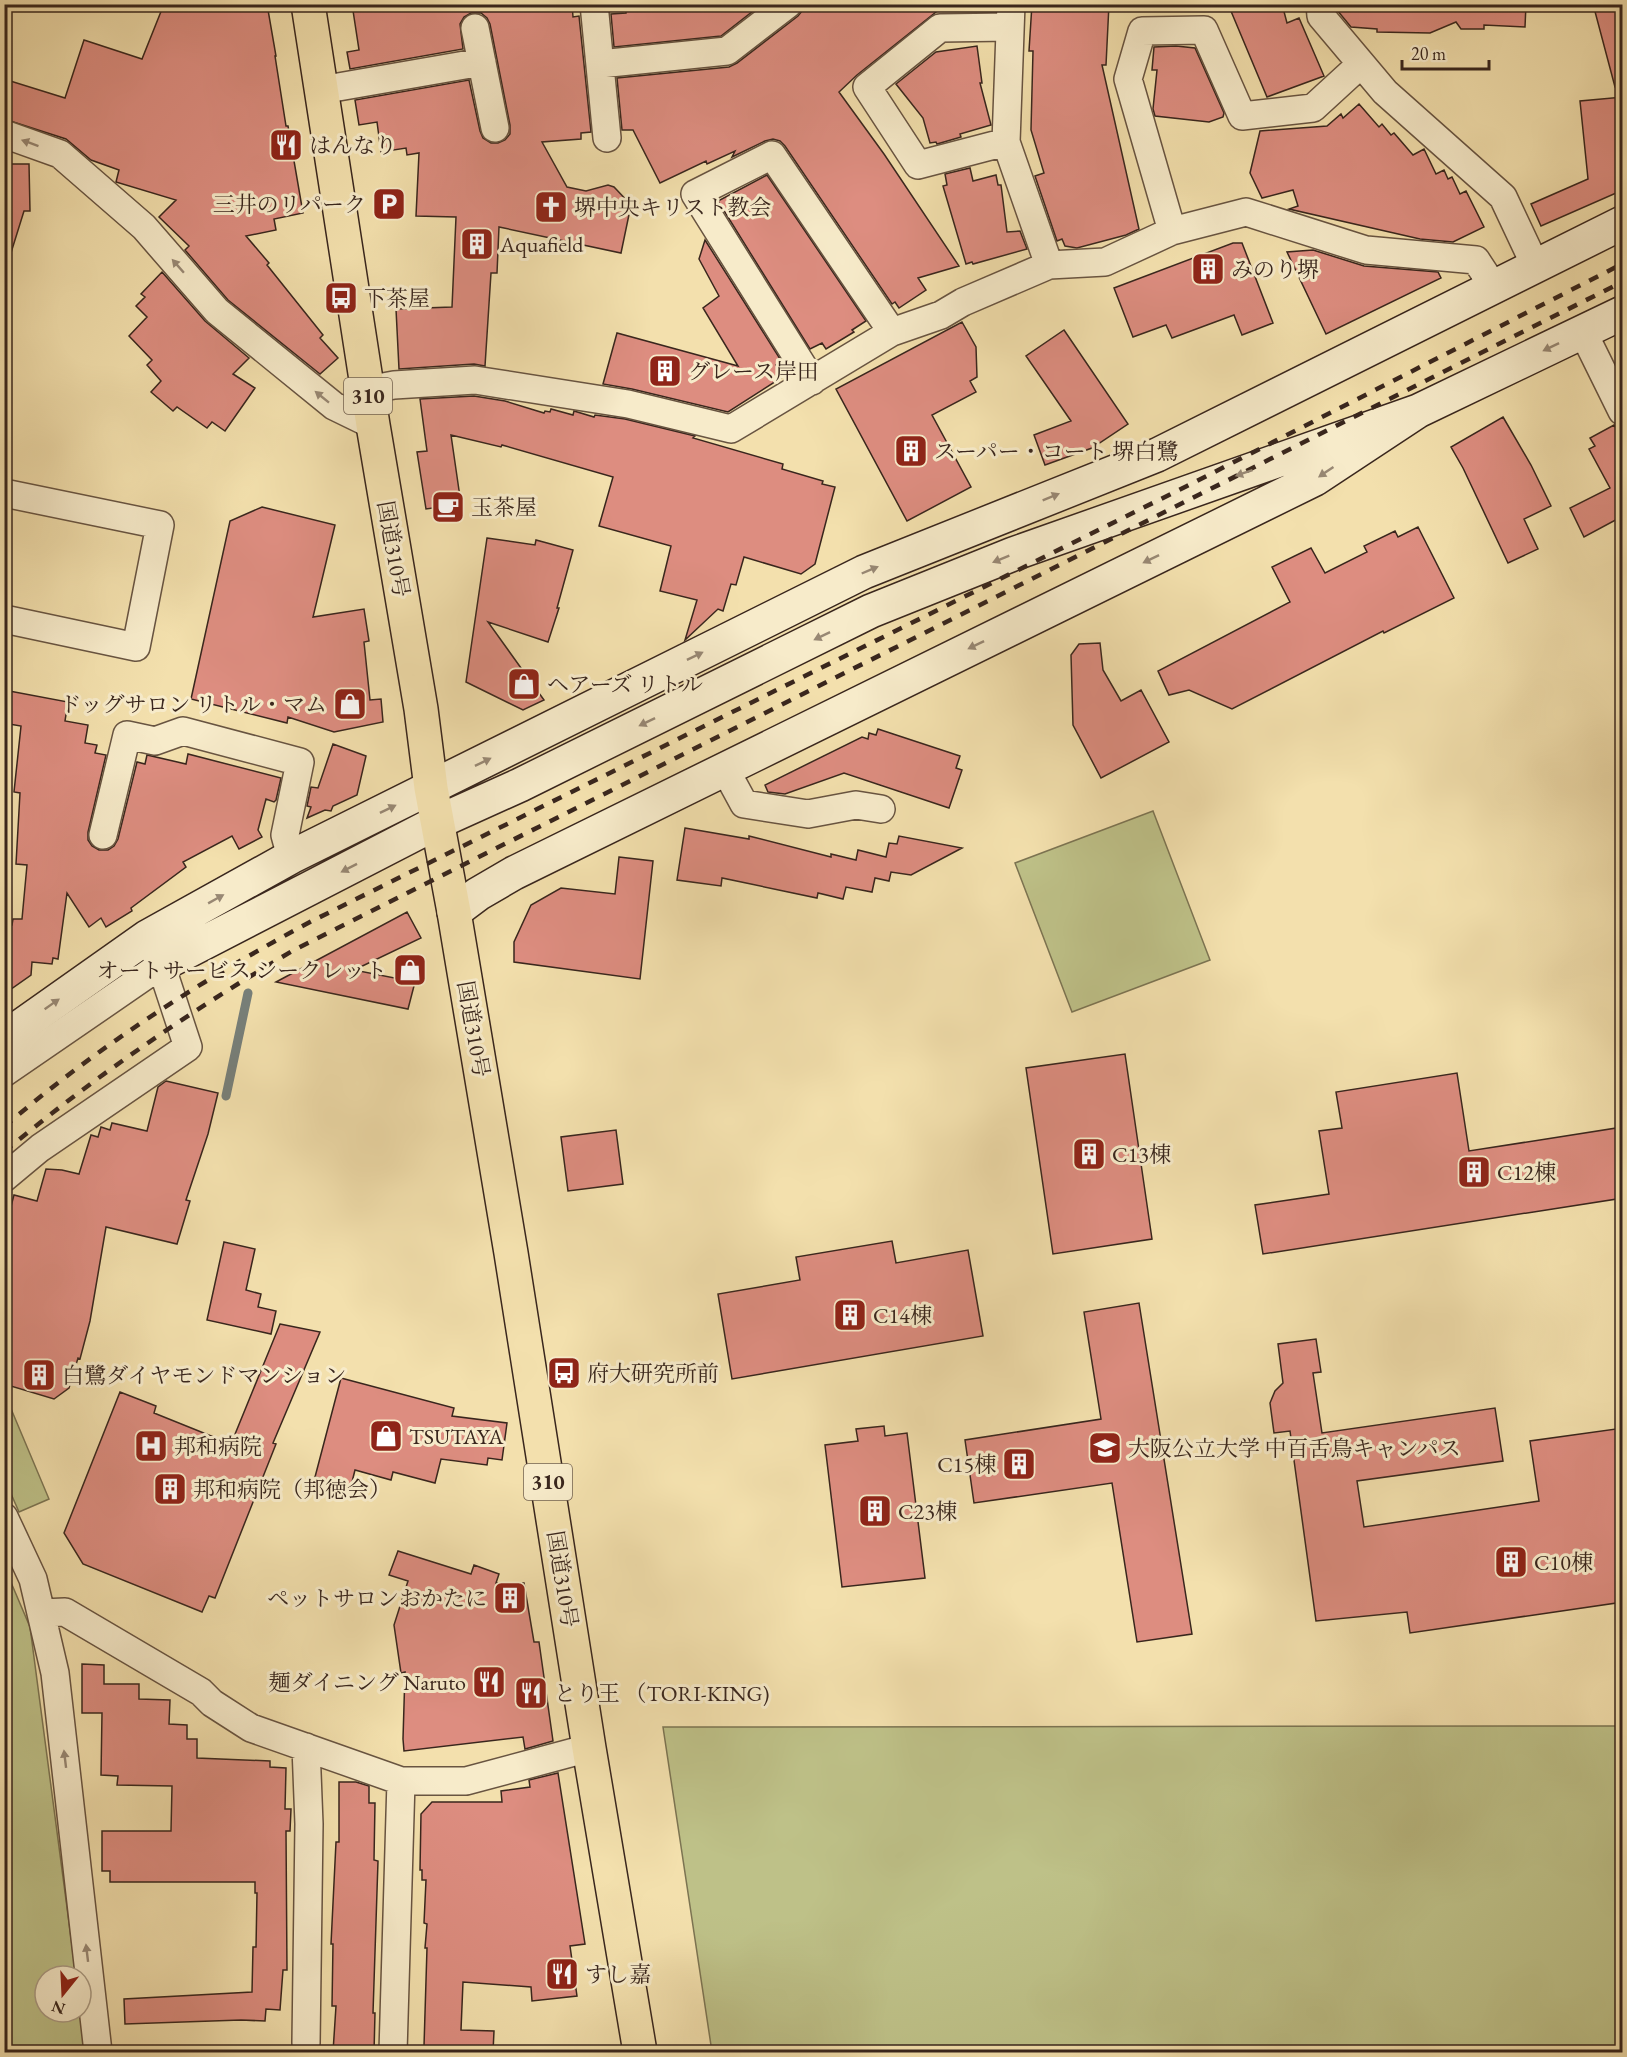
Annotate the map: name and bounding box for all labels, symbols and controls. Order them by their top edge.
scale bar [1402,33,1489,71]
text: 20 m [1411,42,1446,65]
restaurant icon: はんなり [268,127,304,163]
place label: はんなり [309,131,397,160]
one-way arrow [21,138,39,148]
parking icon: 三井のリパーク [371,186,407,222]
church icon: 堺中央キリスト教会 [533,189,569,225]
place label: 三井のリパーク [213,190,366,219]
place label: 堺中央キリスト教会 [574,193,772,222]
building icon: Aquafield [459,226,495,262]
place label: Aquafield [499,230,584,259]
building icon: みのり堺 [1190,251,1226,287]
place label: みのり堺 [1231,255,1319,284]
one-way arrow [172,259,185,274]
bus stop icon: 下茶屋 [323,280,359,316]
place label: 下茶屋 [364,284,430,313]
one-way arrow [1542,343,1559,352]
building icon: グレース岸田 [647,353,683,389]
place label: グレース岸田 [688,357,819,386]
road number: 310 [344,378,392,414]
one-way arrow [314,390,330,403]
building icon: スーパー・コート 堺白鷺 [893,433,929,469]
place label: スーパー・コート 堺白鷺 [934,437,1178,466]
one-way arrow [1318,466,1334,478]
one-way arrow [1235,468,1253,478]
cafe icon: 玉茶屋 [430,489,466,525]
one-way arrow [1042,492,1060,501]
place label: 玉茶屋 [471,493,537,522]
street label: 国道310号 [371,498,416,600]
one-way arrow [991,554,1009,564]
one-way arrow [1143,555,1160,564]
one-way arrow [862,565,880,575]
one-way arrow [813,631,830,641]
one-way arrow [968,641,985,650]
one-way arrow [687,651,704,661]
shop icon: ヘアーズ リトル [506,666,542,702]
place label: ヘアーズ リトル [547,670,703,699]
shop icon: ドッグサロン リトル・マム [332,686,368,722]
place label: ドッグサロン リトル・マム [59,690,327,719]
one-way arrow [638,718,655,727]
one-way arrow [475,757,492,766]
one-way arrow [380,804,397,813]
one-way arrow [340,864,357,873]
one-way arrow [207,894,224,904]
shop icon: オートサービス シークレット [392,952,428,988]
place label: オートサービス シークレット [97,956,387,985]
street label: 国道310号 [451,978,496,1080]
one-way arrow [45,999,60,1011]
building icon: C13棟 [1071,1136,1107,1172]
place label: C13棟 [1112,1140,1171,1169]
building icon: C12棟 [1456,1154,1492,1190]
place label: C12棟 [1497,1158,1556,1187]
building icon: C14棟 [832,1297,868,1333]
place label: C14棟 [873,1301,932,1330]
bus stop icon: 府大研究所前 [546,1355,582,1391]
building icon: 白鷺ダイヤモンドマンション [21,1357,57,1393]
place label: 府大研究所前 [587,1359,719,1388]
place label: 白鷺ダイヤモンドマンション [62,1361,347,1390]
shop icon: TSUTAYA [368,1418,404,1454]
place label: TSUTAYA [409,1422,504,1451]
hospital icon: 邦和病院 [133,1428,169,1464]
school or university icon: 大阪公立大学 中百舌鳥キャンパス [1087,1430,1123,1466]
place label: 邦和病院 [174,1432,262,1461]
place label: 大阪公立大学 中百舌鳥キャンパス [1128,1434,1461,1463]
building icon: C15棟 [1001,1446,1037,1482]
place label: C15棟 [937,1450,996,1479]
road number: 310 [524,1464,572,1500]
building icon: 邦和病院（邦徳会） [152,1471,188,1507]
place label: 邦和病院（邦徳会） [193,1475,391,1504]
building icon: C23棟 [857,1493,893,1529]
place label: C23棟 [898,1497,957,1526]
street label: 国道310号 [541,1529,584,1630]
building icon: C10棟 [1493,1544,1529,1580]
place label: C10棟 [1534,1548,1593,1577]
building icon: ペットサロンおかたに [492,1580,528,1616]
place label: ペットサロンおかたに [267,1584,487,1613]
restaurant icon: 麺ダイニング Naruto [471,1664,507,1700]
place label: 麺ダイニング Naruto [268,1668,466,1697]
restaurant icon: とり王 （TORI-KING) [513,1675,549,1711]
place label: とり王 （TORI-KING) [554,1679,770,1708]
one-way arrow [60,1749,70,1768]
one-way arrow [82,1943,92,1962]
restaurant icon: すし嘉 [544,1956,580,1992]
place label: すし嘉 [585,1960,651,1989]
north arrow [33,1964,93,2024]
text: N [49,1996,68,2020]

